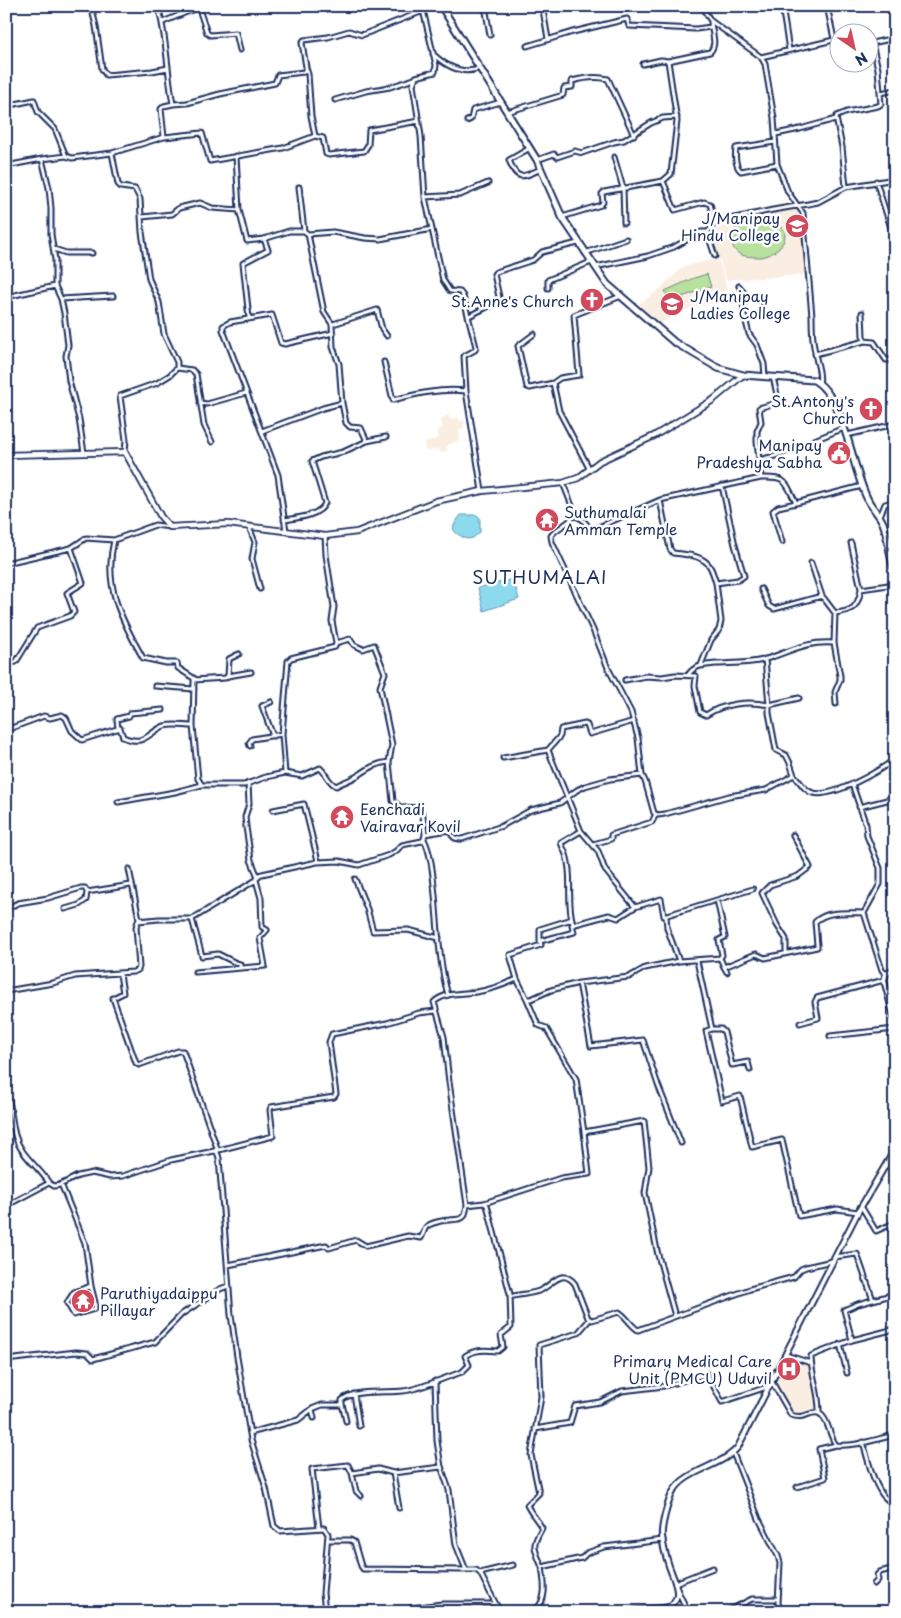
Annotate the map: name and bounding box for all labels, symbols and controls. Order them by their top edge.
north arrow [828,22,878,72]
text: N [851,47,872,71]
place label: J/Manipay Hindu College [681,206,780,246]
school or university icon: J/Manipay Hindu College [784,213,810,239]
place label: J/Manipay Ladies College [690,284,790,324]
church icon: St.Anne's Church [579,287,605,313]
place label: St.Anne's Church [451,289,574,312]
school or university icon: J/Manipay Ladies College [659,291,685,317]
place label: St.Antony's Church [771,389,854,429]
church icon: St.Antony's Church [858,396,884,422]
place label: Manipay Pradeshya Sabha [696,433,823,473]
public building icon: Manipay Pradeshya Sabha [826,440,852,466]
place label: Suthumalai Amman Temple [564,500,678,540]
temple icon: Suthumalai Amman Temple [534,507,560,533]
district label: SUTHUMALAI [472,563,608,590]
place label: Eenchadi Vairavar Kovil [360,797,461,837]
temple icon: Eenchadi Vairavar Kovil [329,804,355,830]
place label: Paruthiyadaippu Pillayar [100,1281,218,1321]
temple icon: Paruthiyadaippu Pillayar [70,1288,96,1314]
place label: Primary Medical Care Unit (PMCU) Uduvil [613,1349,772,1389]
hospital icon: Primary Medical Care Unit (PMCU) Uduvil [776,1356,802,1382]

